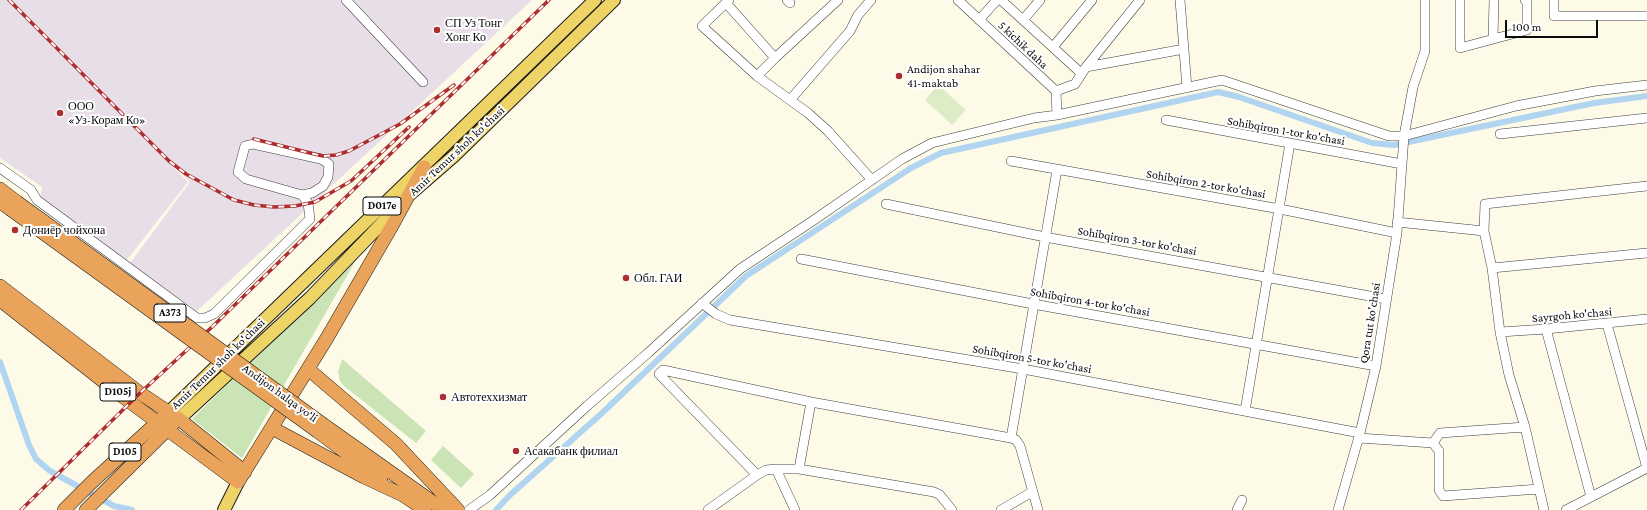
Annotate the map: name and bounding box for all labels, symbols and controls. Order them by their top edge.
scale bar [1507,12,1600,38]
place label: СП Уз Тонг Хонг Ко [445,16,502,44]
street label: 5 kichik daha [995,18,1051,72]
text: 100 m [1512,20,1541,34]
marker: СП Уз Тонг Хонг Ко [432,25,442,35]
place label: Andijon shahar 41-maktab [907,62,980,90]
marker: Andijon shahar 41-maktab [894,71,904,81]
place label: ООО «Уз-Корам Ко» [68,99,146,127]
street label: Amir Temur shoh ko'chasi [406,103,508,199]
marker: ООО «Уз-Корам Ко» [55,108,65,118]
street label: Sohibqiron 1-tor ko'chasi [1226,114,1346,148]
street label: Sohibqiron 2-tor ko'chasi [1145,166,1267,202]
road number: D017e [363,197,401,215]
place label: Дониёр чойхона [23,223,105,237]
street label: Sohibqiron 3-tor ko'chasi [1076,223,1198,259]
marker: Дониёр чойхона [10,225,20,235]
place label: Обл. ГАИ [634,271,682,285]
marker: Обл. ГАИ [621,273,631,283]
street label: Qora tut ko'chasi [1357,282,1383,364]
street label: Sohibqiron 4-tor ko'chasi [1029,284,1151,320]
road number: A373 [154,304,186,322]
street label: Sayrgoh ko'chasi [1531,304,1613,326]
street label: Amir Temur shoh ko'chasi [168,315,268,413]
street label: Sohibqiron 5-tor ko'chasi [971,341,1093,377]
street label: Andijon halqa yo‘li [239,361,321,425]
road number: D105j [100,383,136,401]
place label: Автотеххизмат [451,390,527,404]
marker: Автотеххизмат [438,392,448,402]
road number: D105 [109,443,141,461]
place label: Асакабанк филиал [524,444,618,458]
marker: Асакабанк филиал [511,446,521,456]

